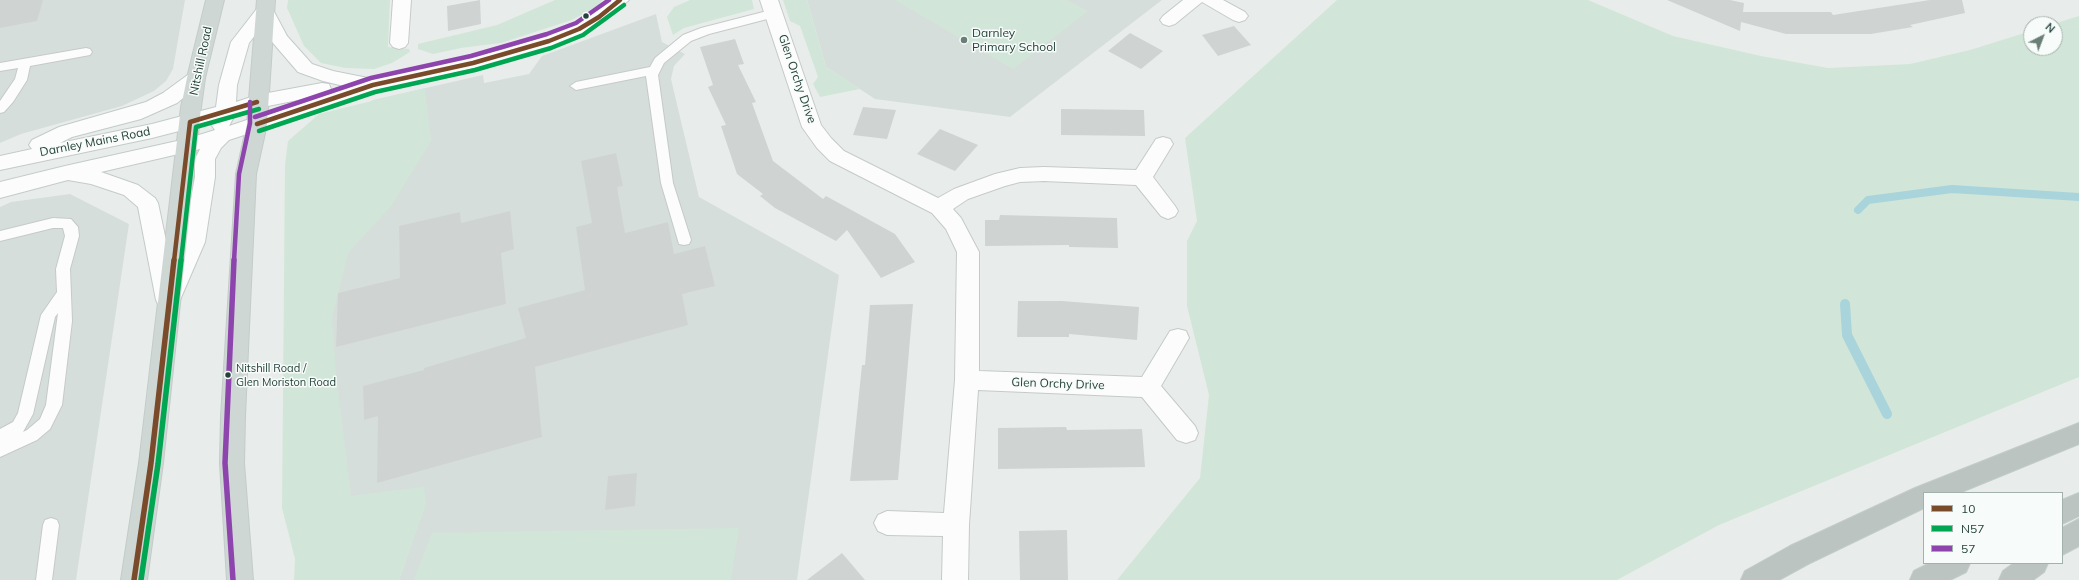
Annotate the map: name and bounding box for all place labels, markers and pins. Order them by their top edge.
unlabelled marker [581,11,591,21]
place label: Darnley Primary School [972,26,1056,54]
marker: Darnley Primary School [959,35,969,45]
place label: Nitshill Road / Glen Moriston Road [236,362,336,388]
marker: Nitshill Road / Glen Moriston Road [223,370,233,380]

